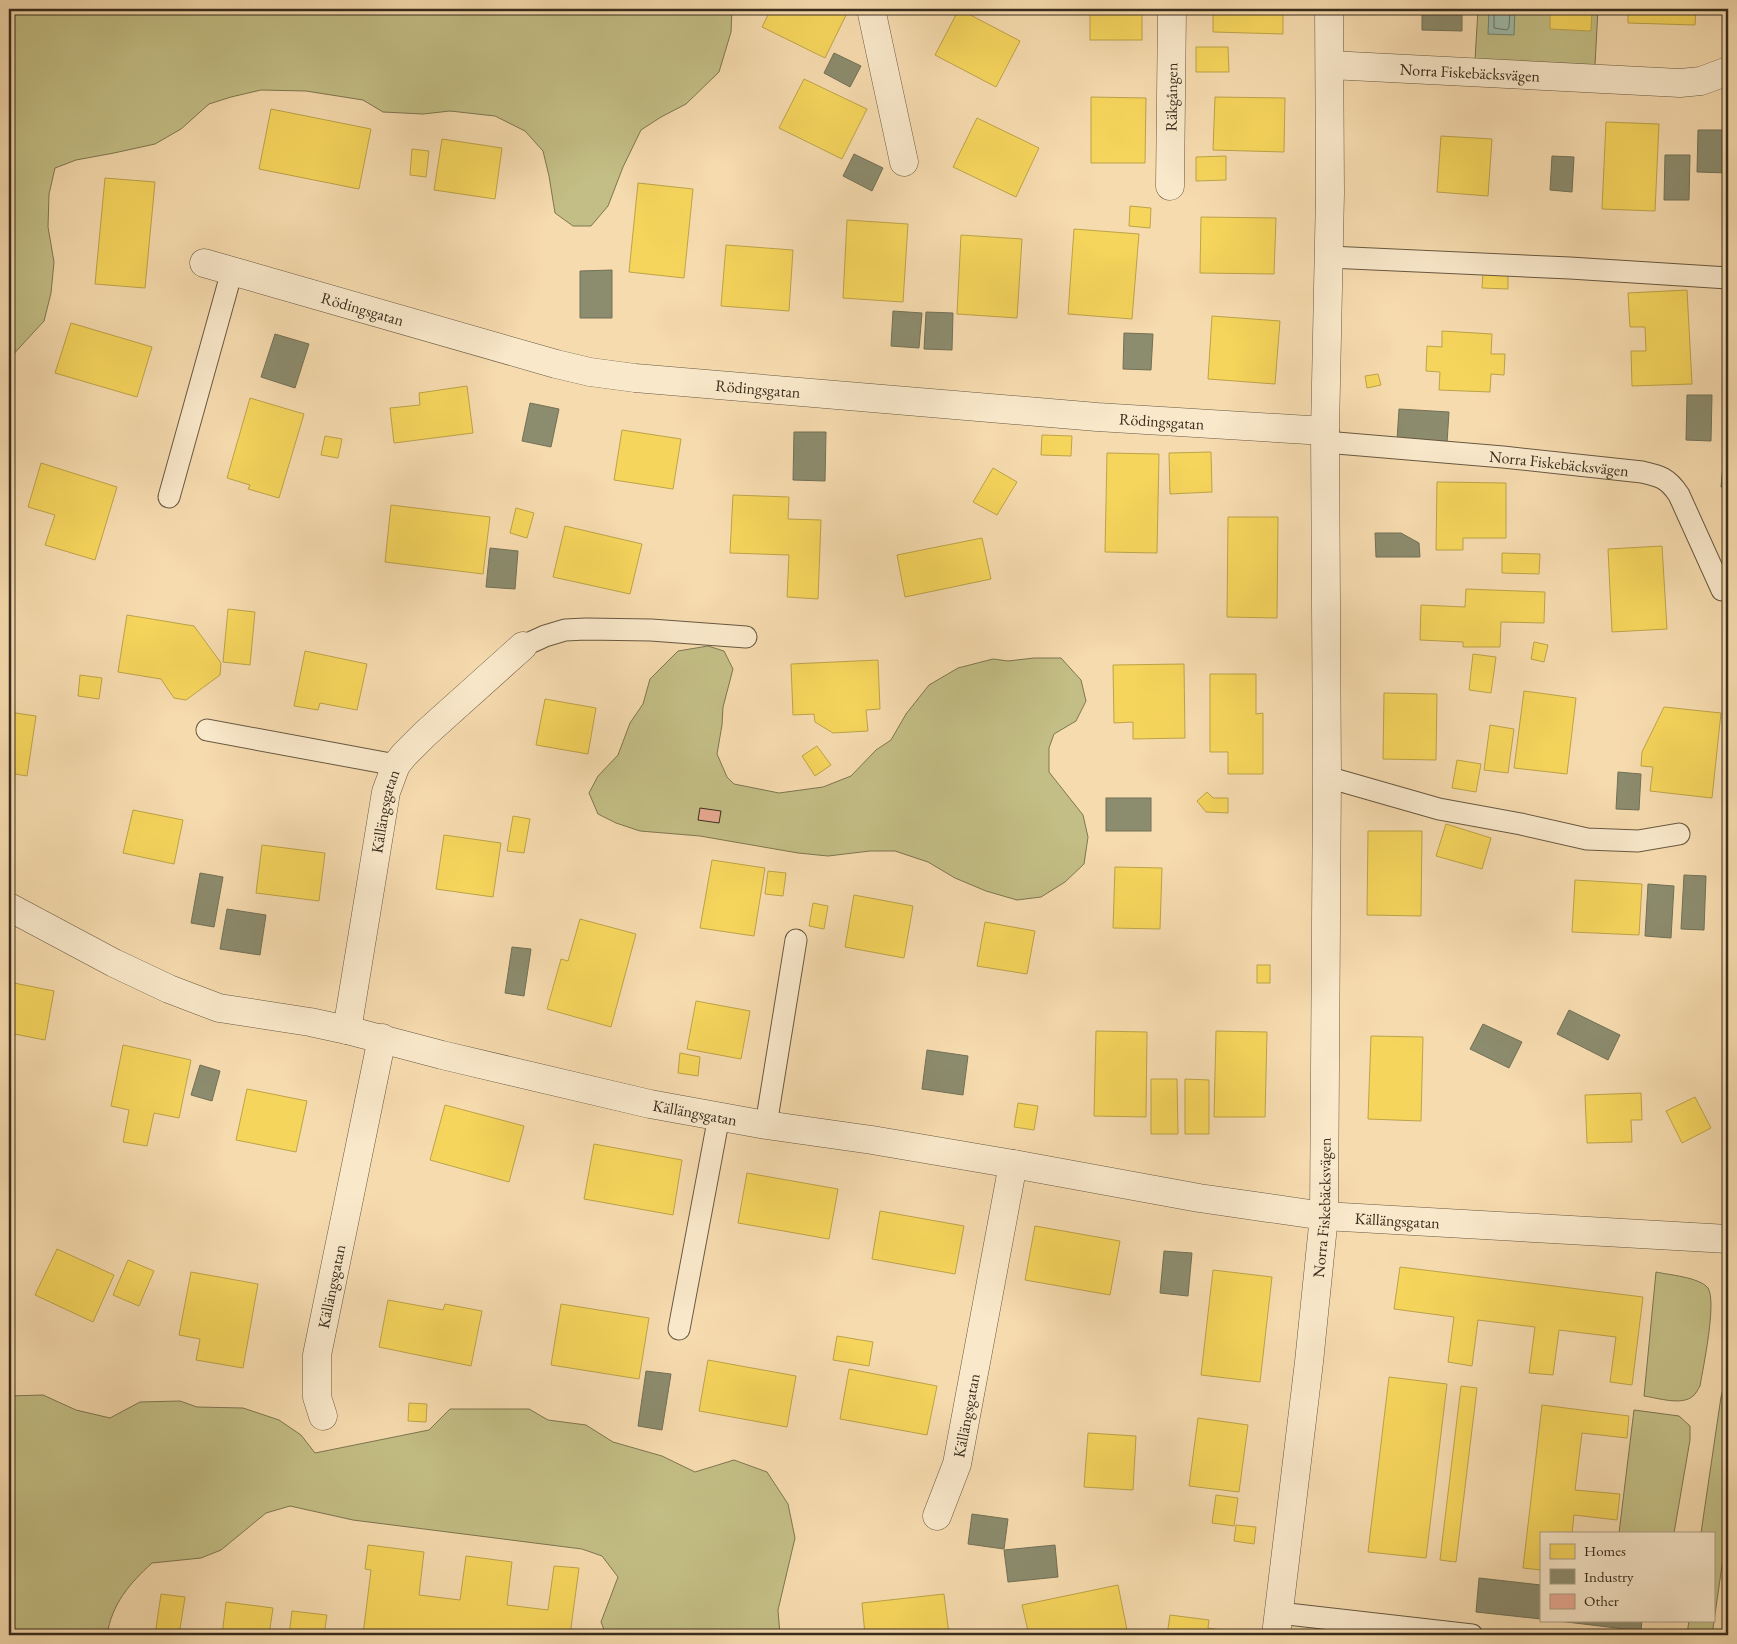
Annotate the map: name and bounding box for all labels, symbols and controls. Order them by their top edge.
street label: Norra Fiskebäcksvägen [1399,59,1541,87]
street label: Räkgången [1161,62,1182,132]
street label: Rödingsgatan [319,287,407,331]
street label: Rödingsgatan [715,375,802,403]
street label: Rödingsgatan [1119,408,1205,435]
street label: Norra Fiskebäcksvägen [1488,446,1630,482]
street label: Källängsgatan [366,766,405,855]
street label: Källängsgatan [651,1095,739,1131]
street label: Norra Fiskebäcksvägen [1308,1137,1336,1279]
street label: Källängsgatan [1354,1208,1441,1234]
street label: Källängsgatan [313,1242,351,1330]
street label: Källängsgatan [948,1371,985,1459]
legend [1540,1532,1714,1622]
text: Homes [1584,1541,1626,1560]
text: Industry [1584,1567,1634,1586]
text: Other [1584,1591,1619,1610]

